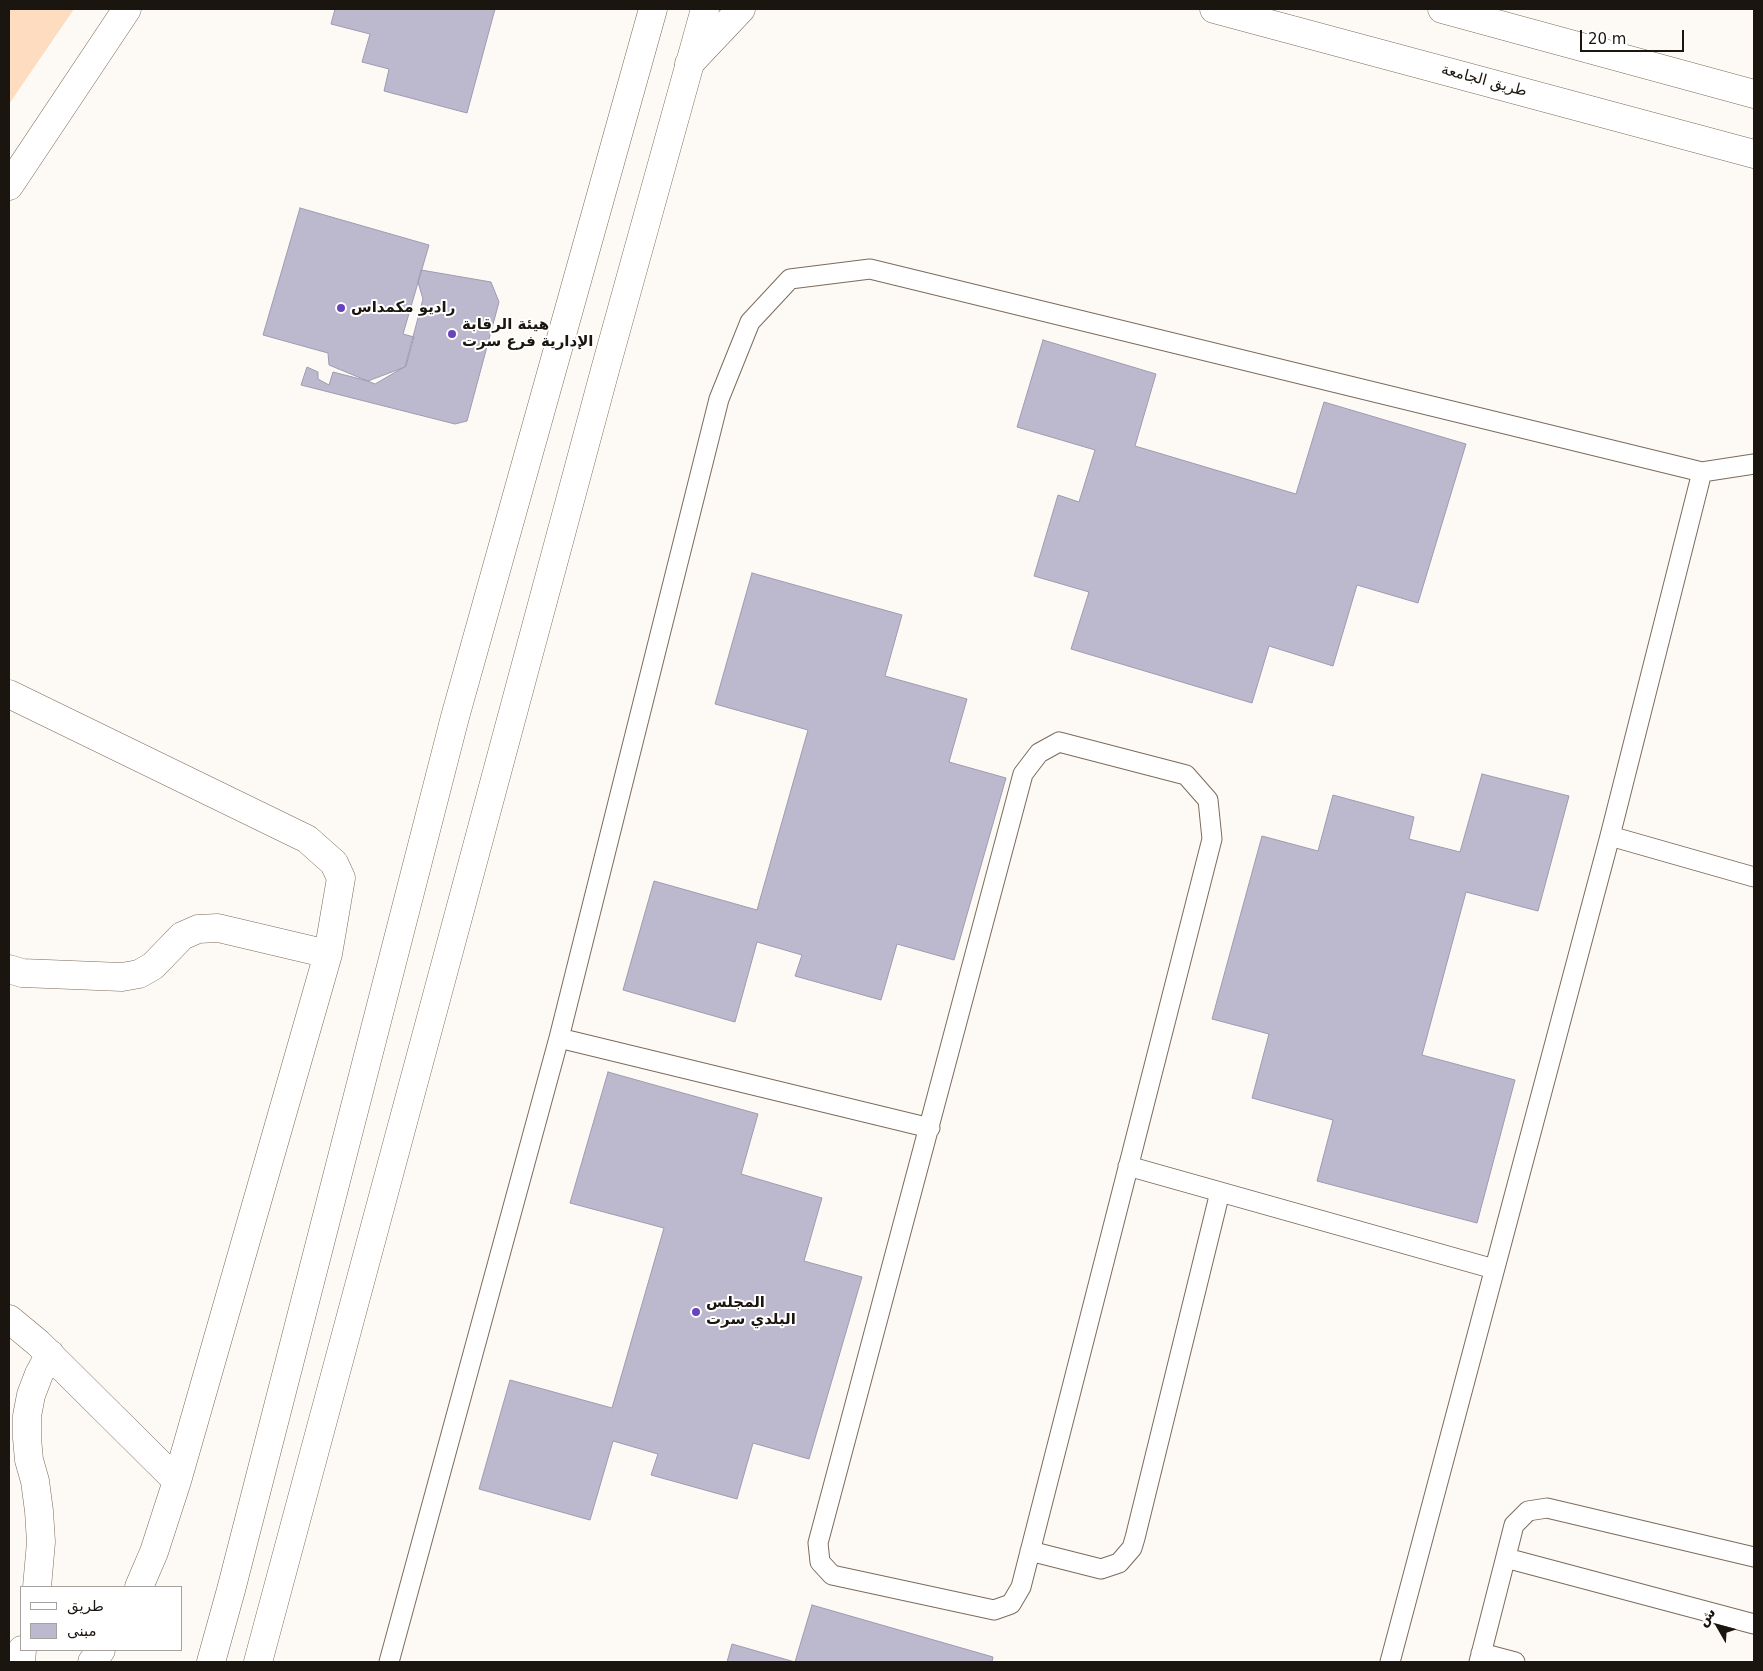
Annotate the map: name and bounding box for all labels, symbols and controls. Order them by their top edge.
scale bar [1583,20,1687,52]
text: 20 m [1588,30,1626,48]
street label: طريق الجامعة [1439,61,1529,101]
place label: راديو مكمداس [351,299,455,317]
marker: راديو مكمداس [335,302,347,314]
place label: هيئة الرقابة الإدارية فرع سرت [462,316,594,351]
marker: هيئة الرقابة الإدارية فرع سرت [446,328,458,340]
place label: المجلس البلدي سرت [706,1294,796,1329]
marker: المجلس البلدي سرت [690,1306,702,1318]
legend [20,1586,182,1651]
text: طريق [67,1597,104,1615]
north arrow [1693,1601,1743,1651]
text: ش [1694,1604,1718,1629]
text: مبنى [67,1622,97,1640]

